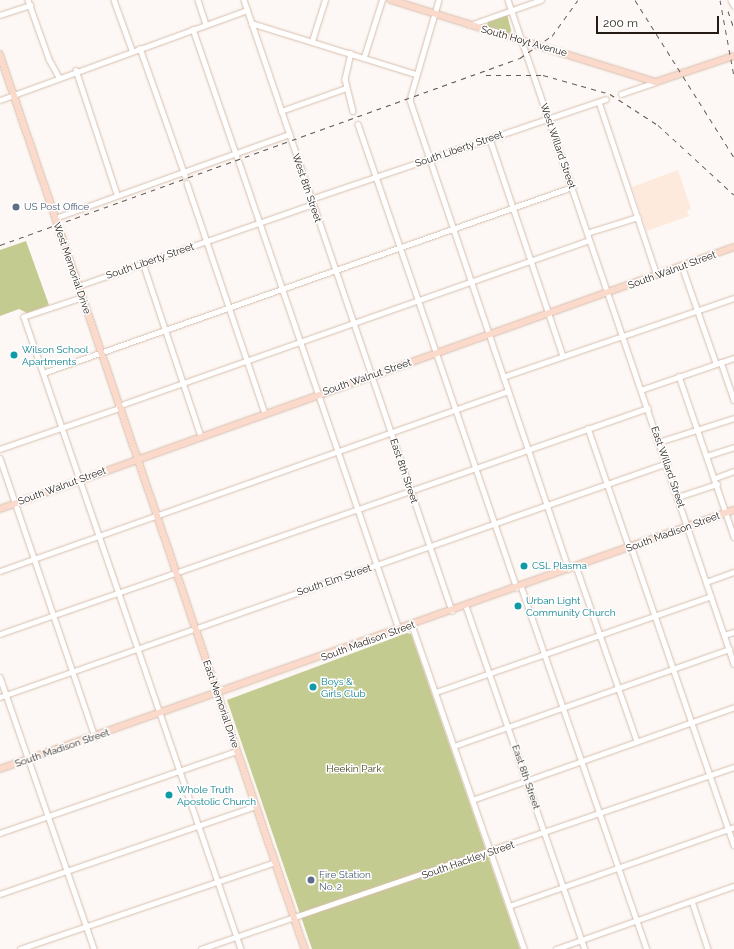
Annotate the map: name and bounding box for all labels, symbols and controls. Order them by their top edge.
scale bar [598,8,721,34]
text: 200 m [603,16,638,30]
street label: South Hoyt Avenue [479,23,569,59]
street label: West Willard Street [538,102,578,190]
street label: South Liberty Street [413,128,505,170]
street label: West 8th Street [290,152,324,224]
place label: US Post Office [24,201,89,213]
marker: US Post Office [11,202,21,212]
street label: West Memorial Drive [51,220,93,316]
street label: South Liberty Street [104,240,196,282]
street label: South Walnut Street [626,248,718,292]
place label: Wilson School Apartments [22,343,89,366]
marker: Wilson School Apartments [9,350,19,360]
street label: South Walnut Street [321,356,413,398]
street label: East Willard Street [648,425,688,509]
street label: East 8th Street [387,437,421,505]
street label: South Walnut Street [16,464,108,508]
street label: South Madison Street [624,509,722,555]
place label: CSL Plasma [532,560,587,572]
marker: CSL Plasma [519,561,529,571]
street label: South Elm Street [295,562,373,598]
place label: Urban Light Community Church [526,594,616,618]
marker: Urban Light Community Church [513,601,523,611]
street label: South Madison Street [319,618,417,664]
street label: East Memorial Drive [200,658,242,750]
place label: Boys & Girls Club [321,675,366,698]
marker: Boys & Girls Club [308,682,318,692]
street label: South Madison Street [13,726,111,770]
street label: East 8th Street [509,743,543,811]
park label: Heekin Park [326,763,382,775]
place label: Whole Truth Apostolic Church [177,783,256,806]
marker: Whole Truth Apostolic Church [164,790,174,800]
street label: South Hackley Street [420,838,516,882]
place label: Fire Station No. 2 [319,868,371,892]
marker: Fire Station No. 2 [306,875,316,885]

